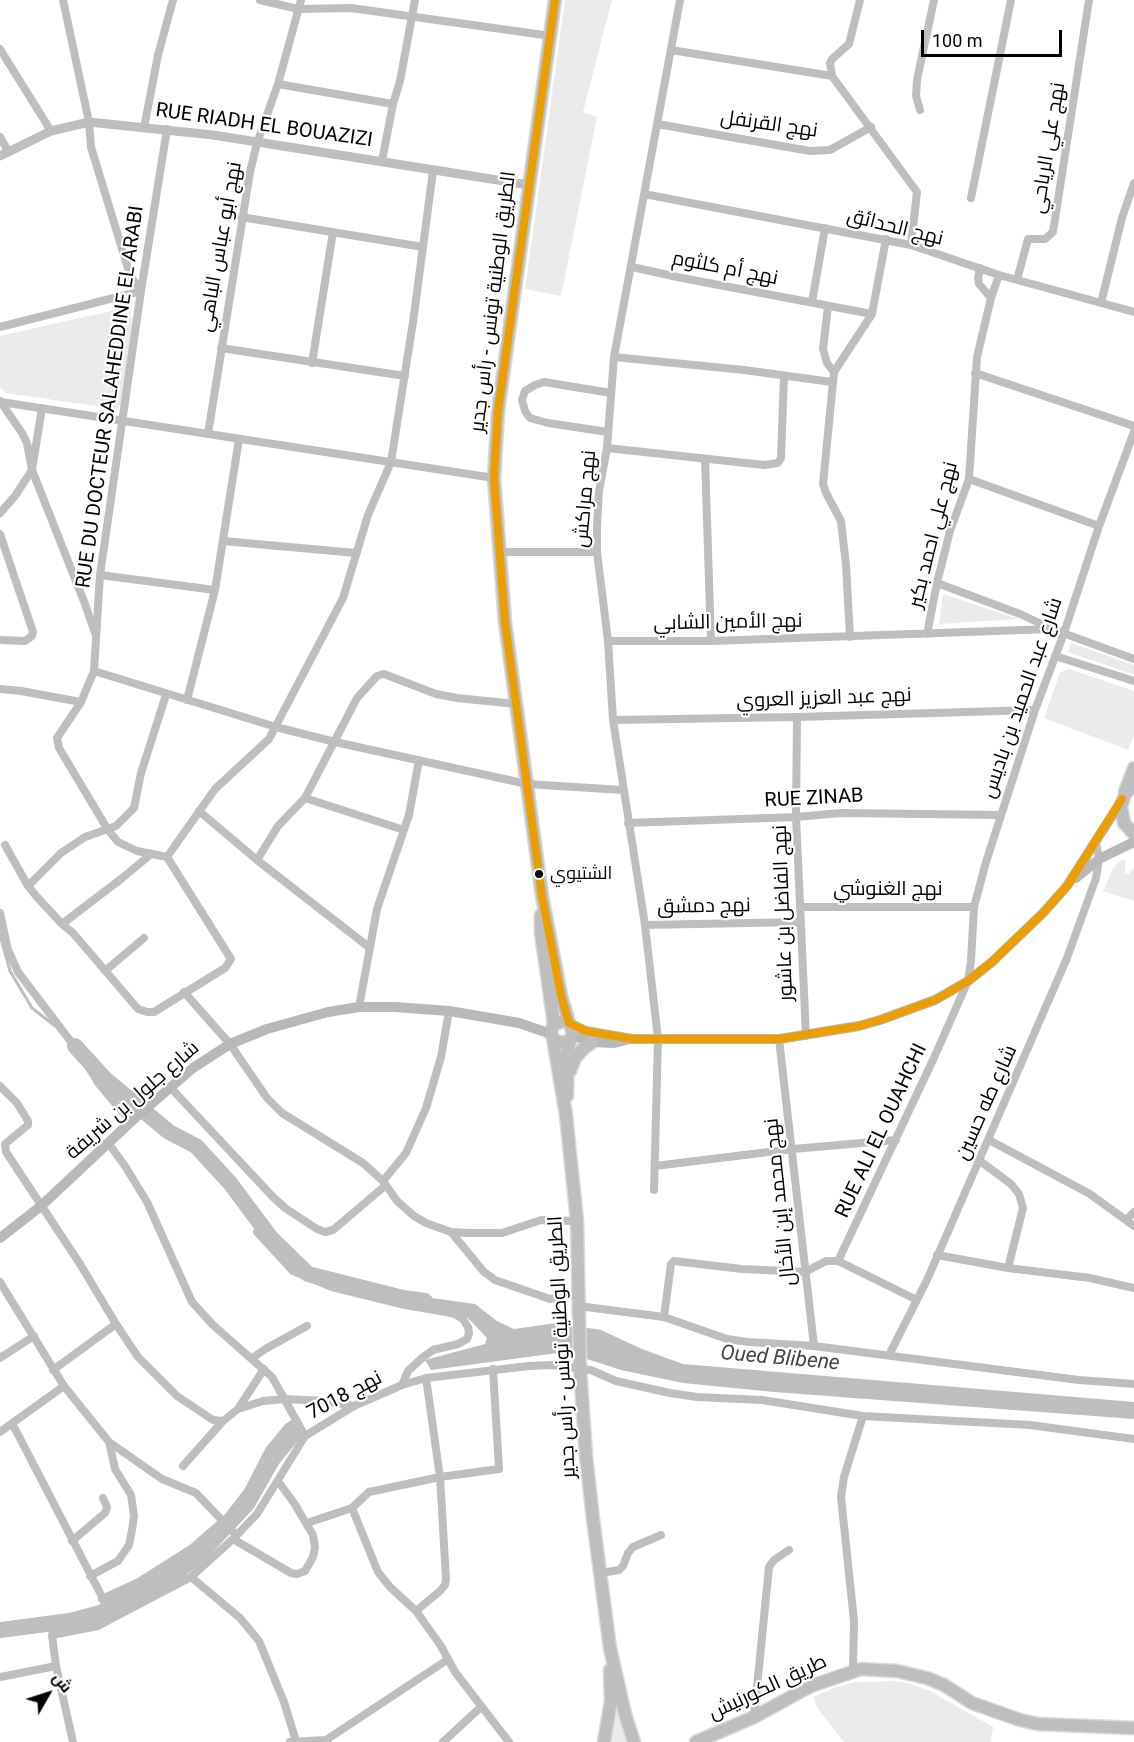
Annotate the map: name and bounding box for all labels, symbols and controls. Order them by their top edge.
scale bar [924,18,1065,56]
text: 100 m [932,30,983,51]
street label: نهج علي الرياحي [1027,81,1071,215]
street label: RUE RIADH EL BOUAZIZI [154,99,374,153]
street label: نهج القرنفل [719,106,819,144]
street label: نهج أبو عباس الباهي [194,160,248,334]
street label: الطريق الوطنية تونس - رأس جدير [466,170,522,434]
street label: RUE DU DOCTEUR SALAHEDDINE EL ARABI [72,204,150,590]
street label: نهج الحدائق [844,204,946,252]
street label: نهج أم كلثوم [670,247,780,291]
street label: نهج مراكش [570,449,602,549]
street label: نهج علي احمد بكير [904,459,964,611]
street label: شارع عبد الحميد بن باديس [977,595,1069,801]
street label: نهج الأمين الشابي [653,610,803,636]
street label: نهج عبد العزيز العروي [736,684,912,714]
street label: RUE ZINAB [764,784,864,814]
street label: نهج الفاضل بن عاشور [769,824,799,1002]
place label: الشتيوي [550,863,612,885]
marker: الشتيوي [533,868,545,880]
street label: نهج الغنوشي [833,878,943,902]
street label: نهج دمشق [657,894,751,920]
street label: شارع جلول بن شريفة [62,1037,204,1165]
street label: RUE ALI EL OUAHCHI [831,1040,933,1222]
street label: شارع طه حسين [951,1042,1023,1164]
street label: نهج محمد إبن الأخال [760,1117,802,1287]
street label: الطريق الوطنية تونس - رأس جدير [544,1215,582,1479]
water label: Oued Blibene [719,1341,841,1377]
street label: نهج 7018 [304,1366,386,1426]
street label: طريق الكورنيش [705,1650,831,1726]
north arrow [18,1664,78,1724]
text: ش [49,1668,76,1696]

